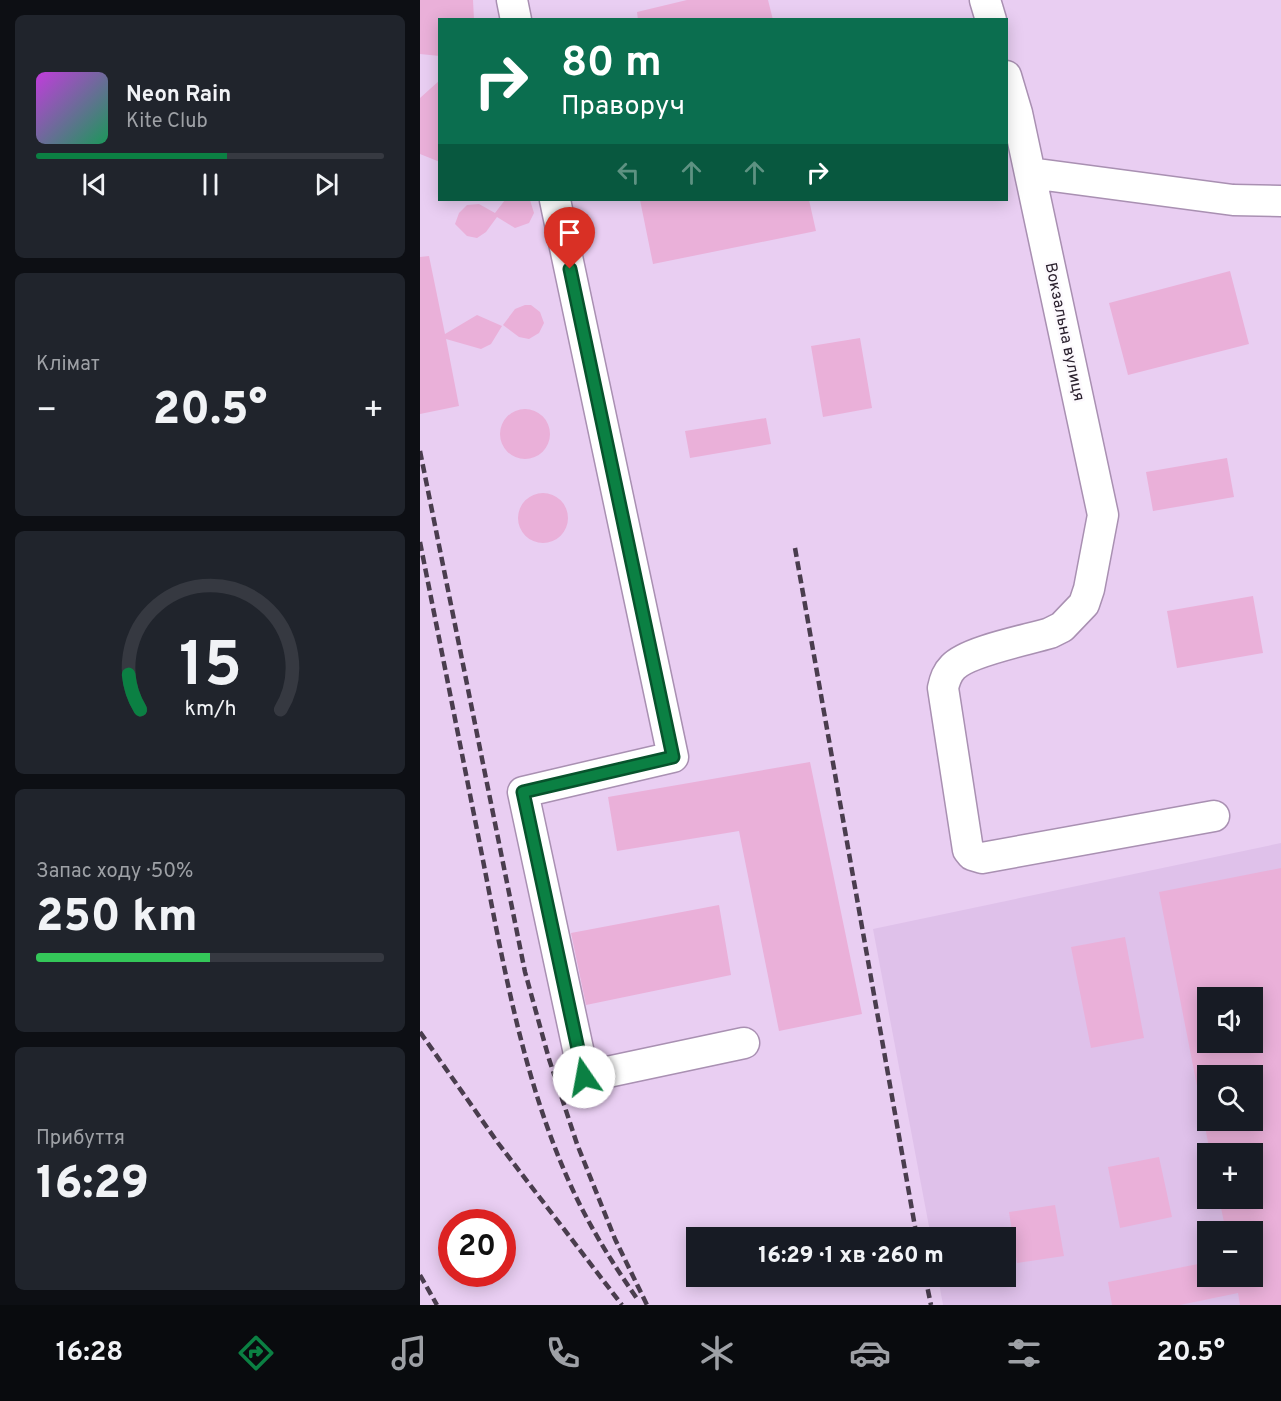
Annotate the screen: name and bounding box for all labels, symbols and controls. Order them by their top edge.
text: 80 m [561,38,662,91]
icon: right [462,42,540,120]
text: Neon Rain [126,82,231,109]
text: Праворуч [561,90,685,124]
text: Kite Club [126,109,208,135]
icon: left [612,156,645,189]
icon: ahead [675,156,708,189]
icon: ahead [738,156,771,189]
icon: right [801,156,834,189]
icon: previous [78,168,111,201]
icon: pause [194,168,227,201]
icon: next [310,168,343,201]
pin [544,207,595,269]
icon: arrive [553,216,586,249]
street label: Вокзальна вулиця [1040,261,1088,403]
text: Клімат [36,352,100,378]
text: 20.5° [153,383,267,440]
text: − [36,391,57,433]
text: + [363,391,384,433]
text: 15 [178,629,242,708]
text: km/h [184,696,236,723]
text: Запас ходу · 50% [36,859,193,885]
text: 250 km [36,890,197,947]
map controls [1197,987,1263,1287]
button: sound [1197,987,1263,1053]
position arrow [552,1045,616,1109]
button: search [1197,1065,1263,1131]
text: Прибуття [36,1126,125,1152]
button: + [1197,1143,1263,1209]
text: 16:29 [36,1157,149,1214]
speed limit sign: 20 [438,1209,516,1287]
button: − [1197,1221,1263,1287]
text: 16:29 · 1 хв · 260 m [758,1243,944,1270]
icon: directions [235,1332,277,1374]
icon: music [388,1332,430,1374]
icon: phone [542,1332,584,1374]
icon: climate [696,1332,738,1374]
icon: car [849,1332,891,1374]
icon: filters [1003,1332,1045,1374]
text: 16:28 [56,1336,123,1370]
text: 20.5° [1157,1336,1225,1370]

